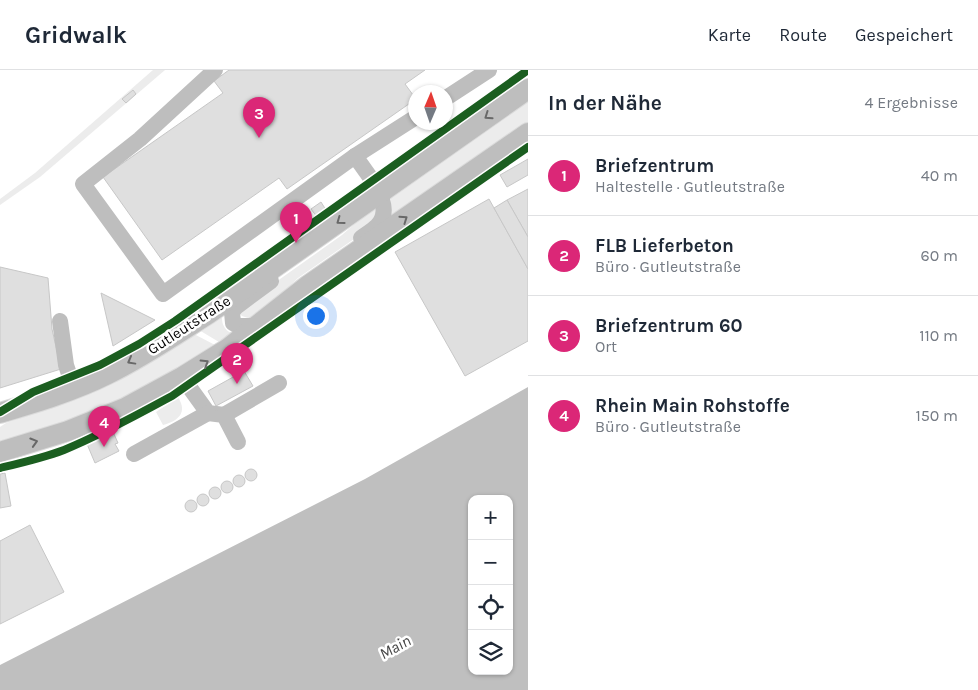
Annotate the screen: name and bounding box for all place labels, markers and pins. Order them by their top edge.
pin: 3 [243,97,275,138]
pin: 1 [280,202,312,243]
pin: 2 [221,343,253,384]
pin: 4 [88,406,120,447]

